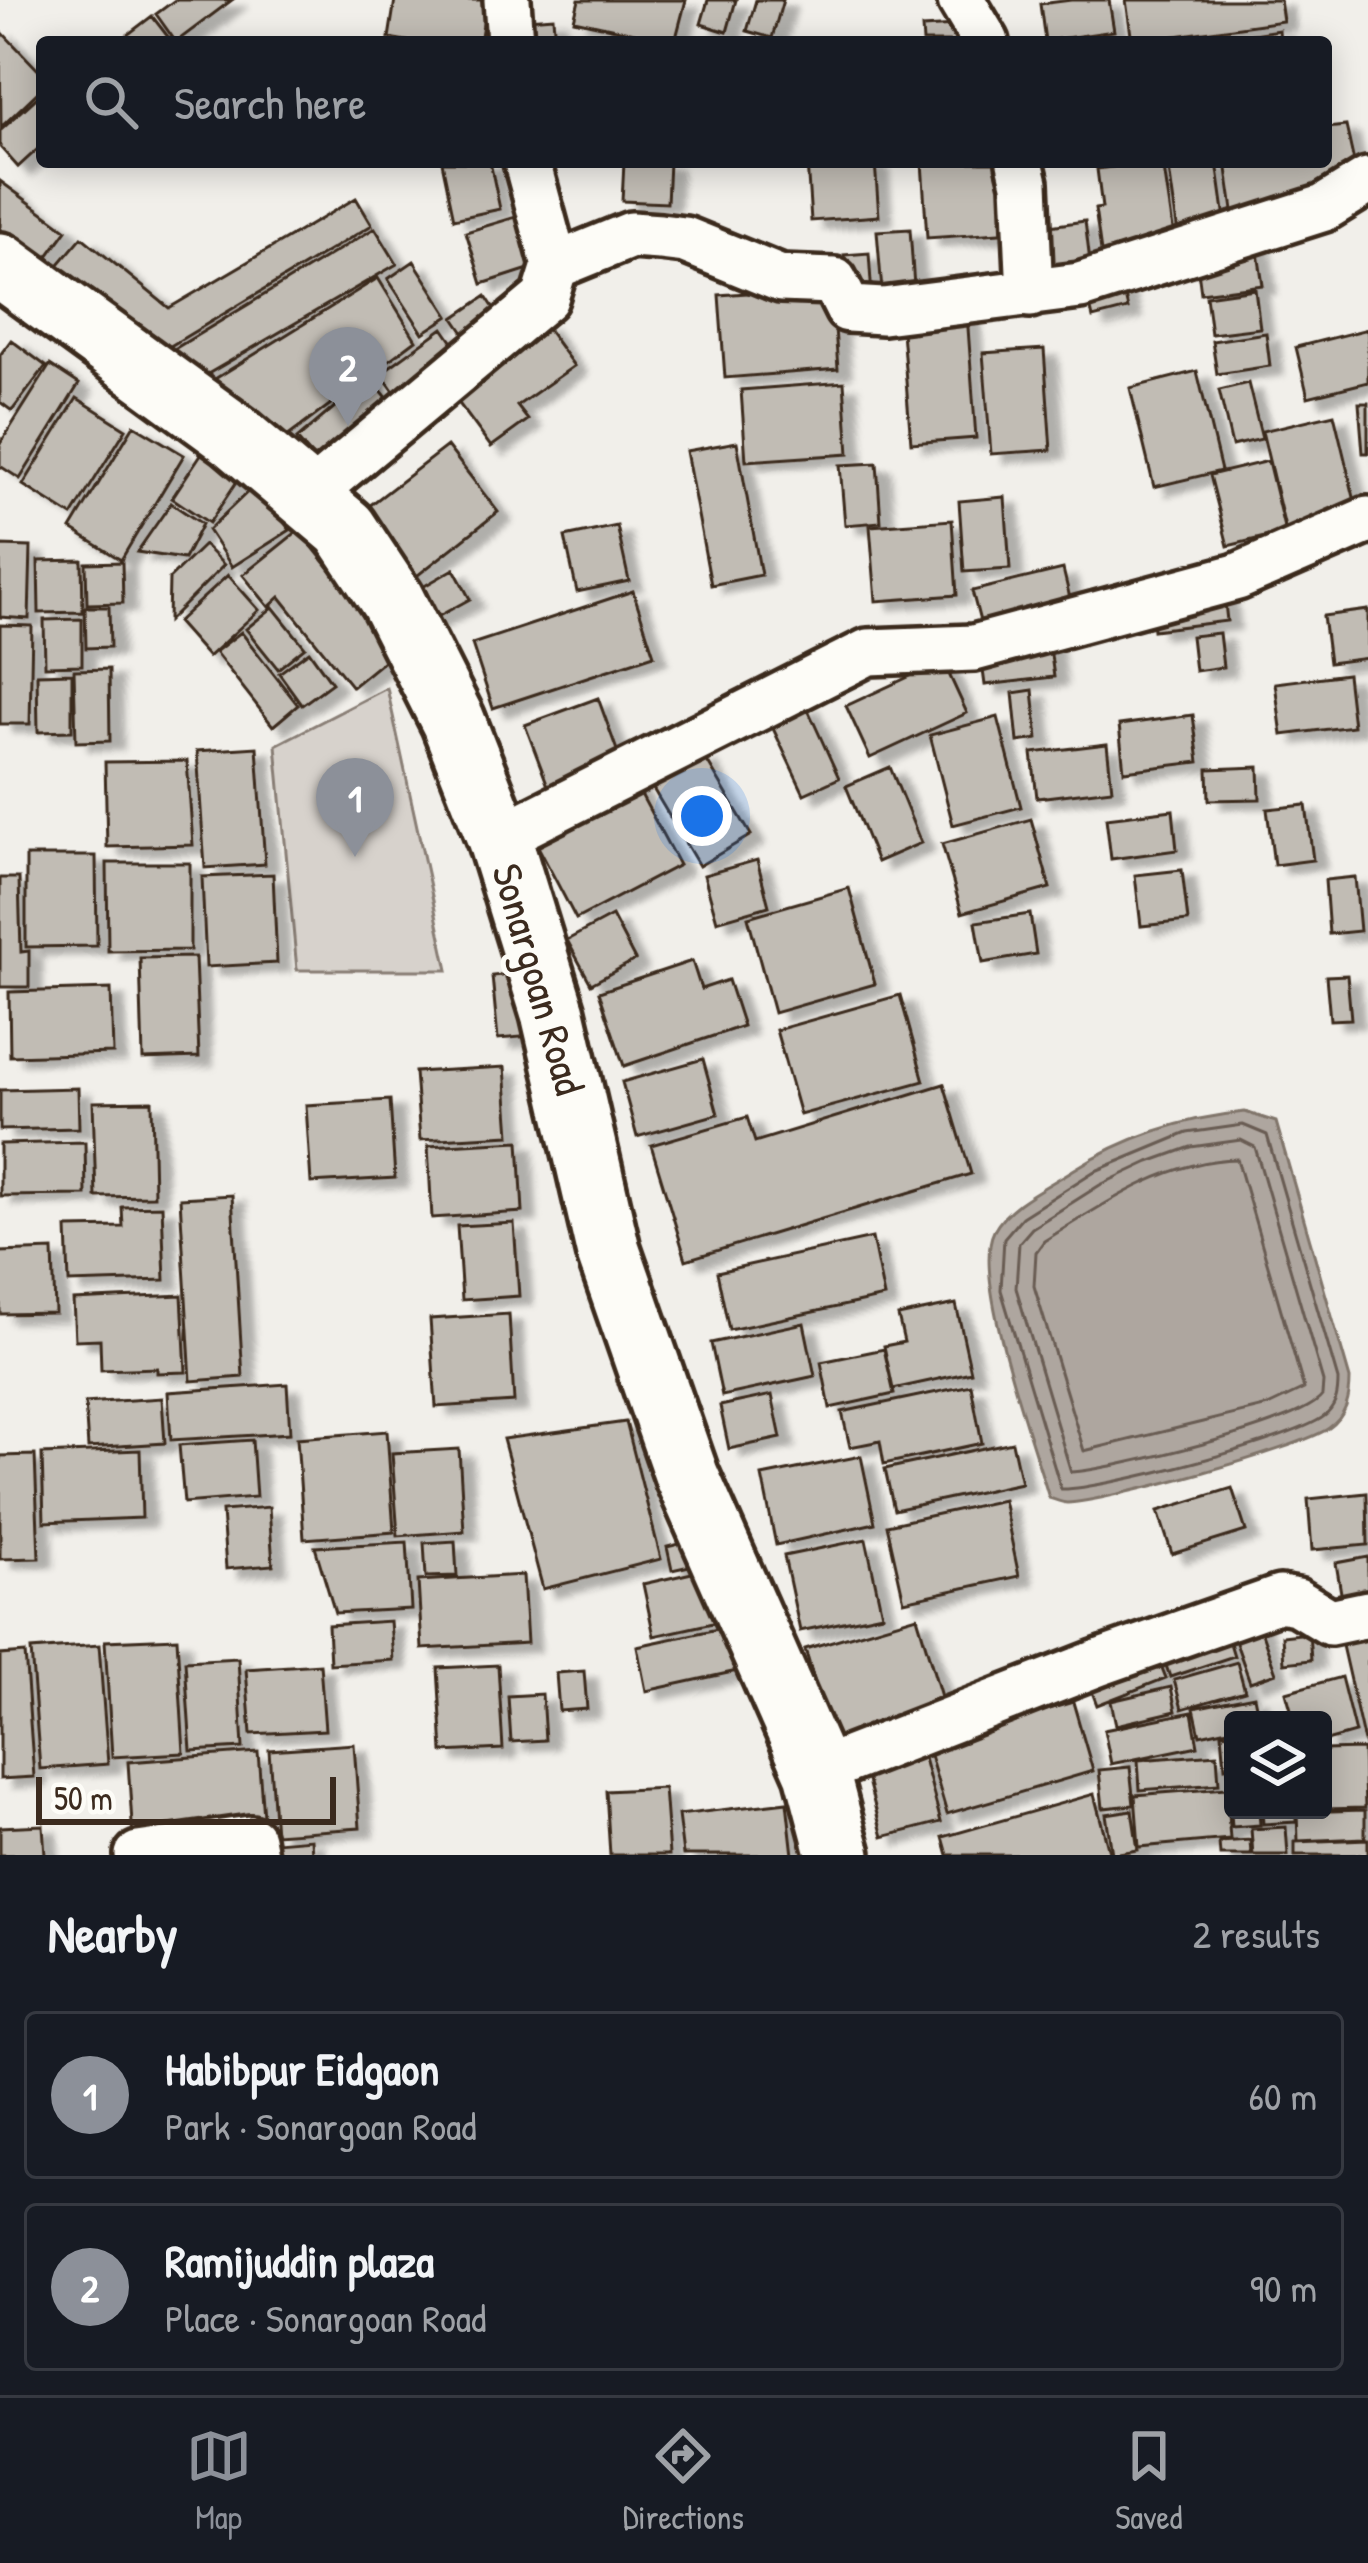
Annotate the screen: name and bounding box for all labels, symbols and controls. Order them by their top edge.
search box [36,36,1332,168]
icon: search [78,69,144,135]
text: Search here [174,72,366,133]
pin: 2 [309,327,387,426]
pin: 1 [316,758,394,857]
your location [672,786,732,846]
street label: Sonargoan Road [479,857,600,1101]
map controls [1224,1711,1332,1819]
button: layers [1224,1711,1332,1819]
scale bar [36,1771,336,1824]
text: 50 m [54,1776,113,1820]
text: Nearby [48,1899,178,1968]
text: 2 results [1193,1907,1320,1960]
text: Habibpur Eidgaon [165,2038,439,2099]
text: 1 [83,2069,97,2122]
text: 60 m [1248,2069,1317,2122]
text: Park · Sonargoan Road [165,2099,476,2152]
text: Ramijuddin plaza [165,2230,434,2291]
text: 2 [81,2261,99,2314]
text: 90 m [1250,2261,1317,2314]
text: Place · Sonargoan Road [165,2291,486,2344]
tab: Map [186,2423,252,2539]
tab: Directions [623,2423,744,2539]
tab: Saved [1115,2423,1182,2539]

